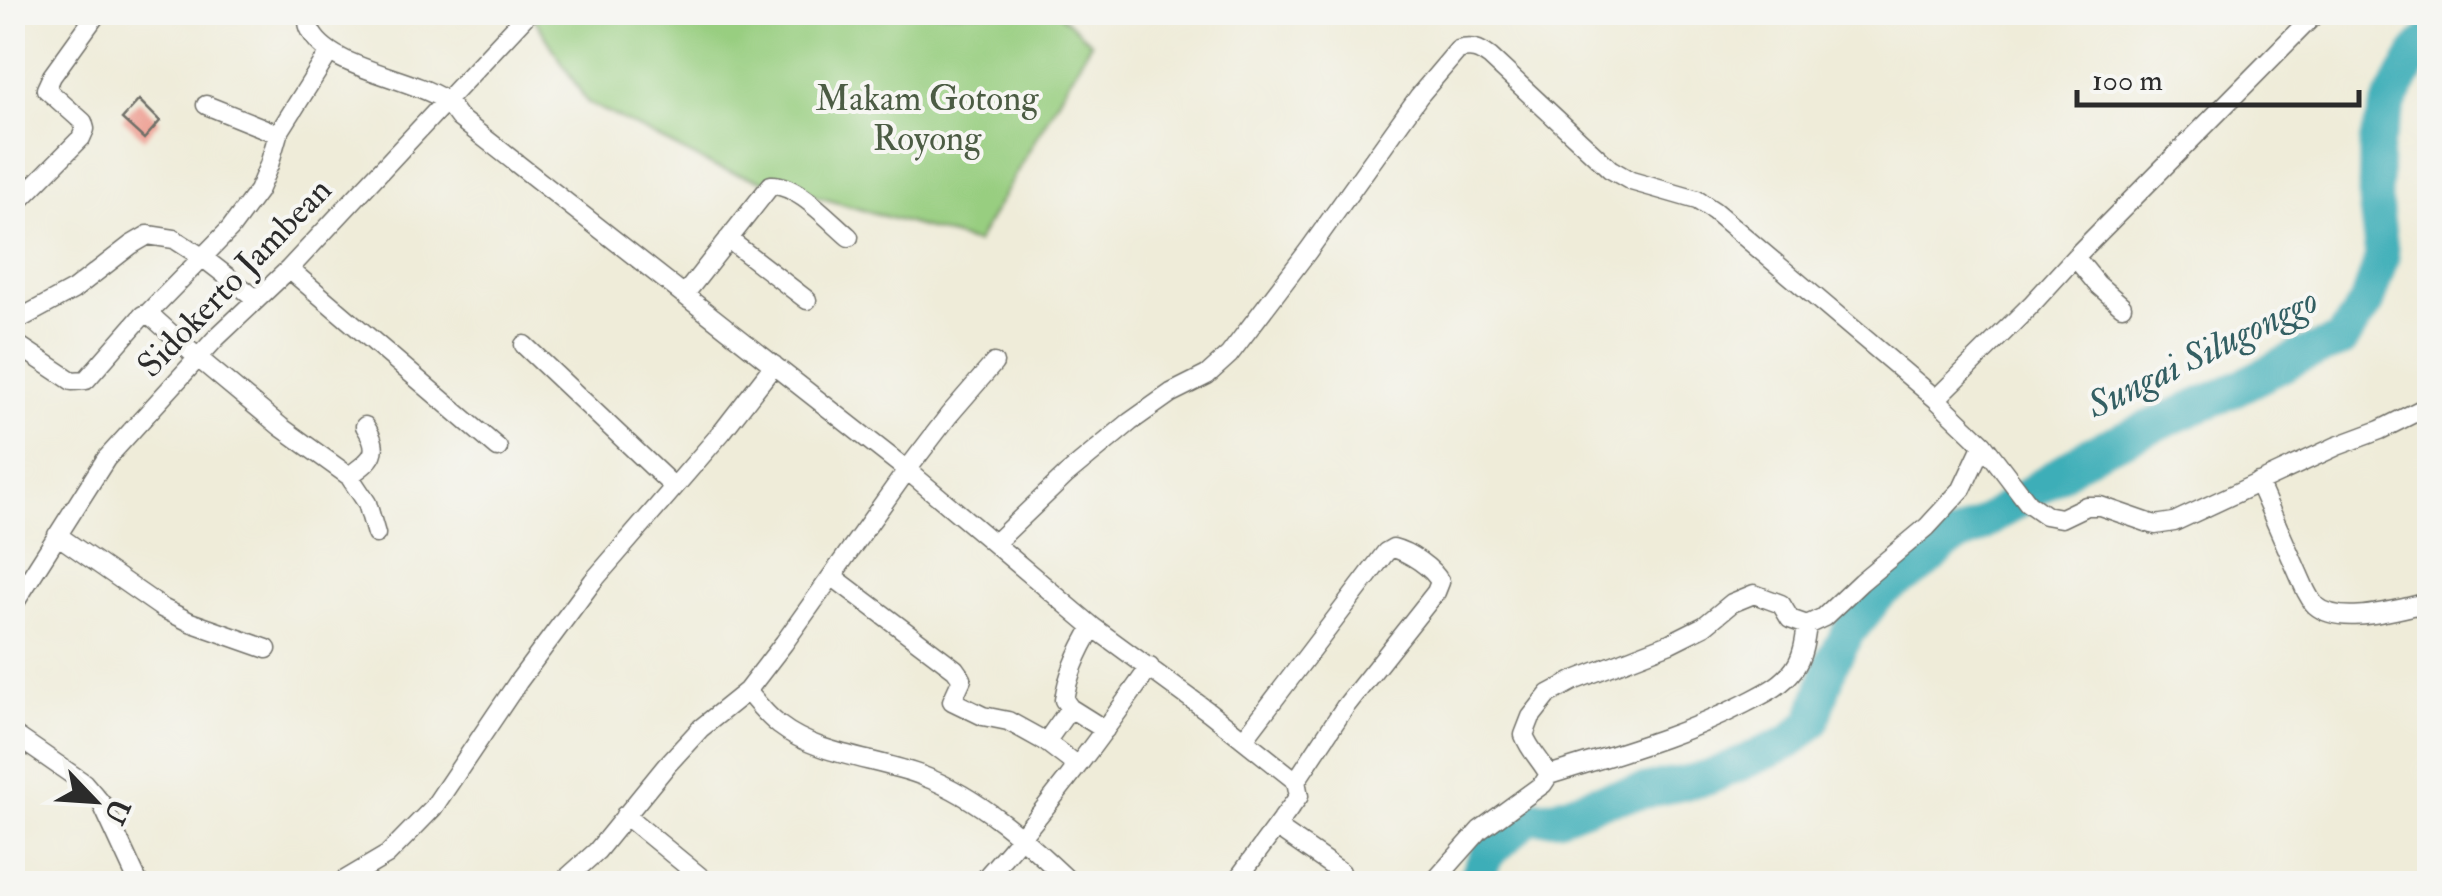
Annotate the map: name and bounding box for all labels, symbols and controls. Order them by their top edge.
scale bar [2077,45,2360,107]
text: 100 m [2092,62,2163,99]
park label: Makam Gotong Royong [815,77,1039,161]
street label: Sidokerto Jambean [128,169,341,387]
water label: Sungai Silugonggo [2078,276,2326,430]
north arrow [45,751,145,851]
text: U [95,793,137,829]

